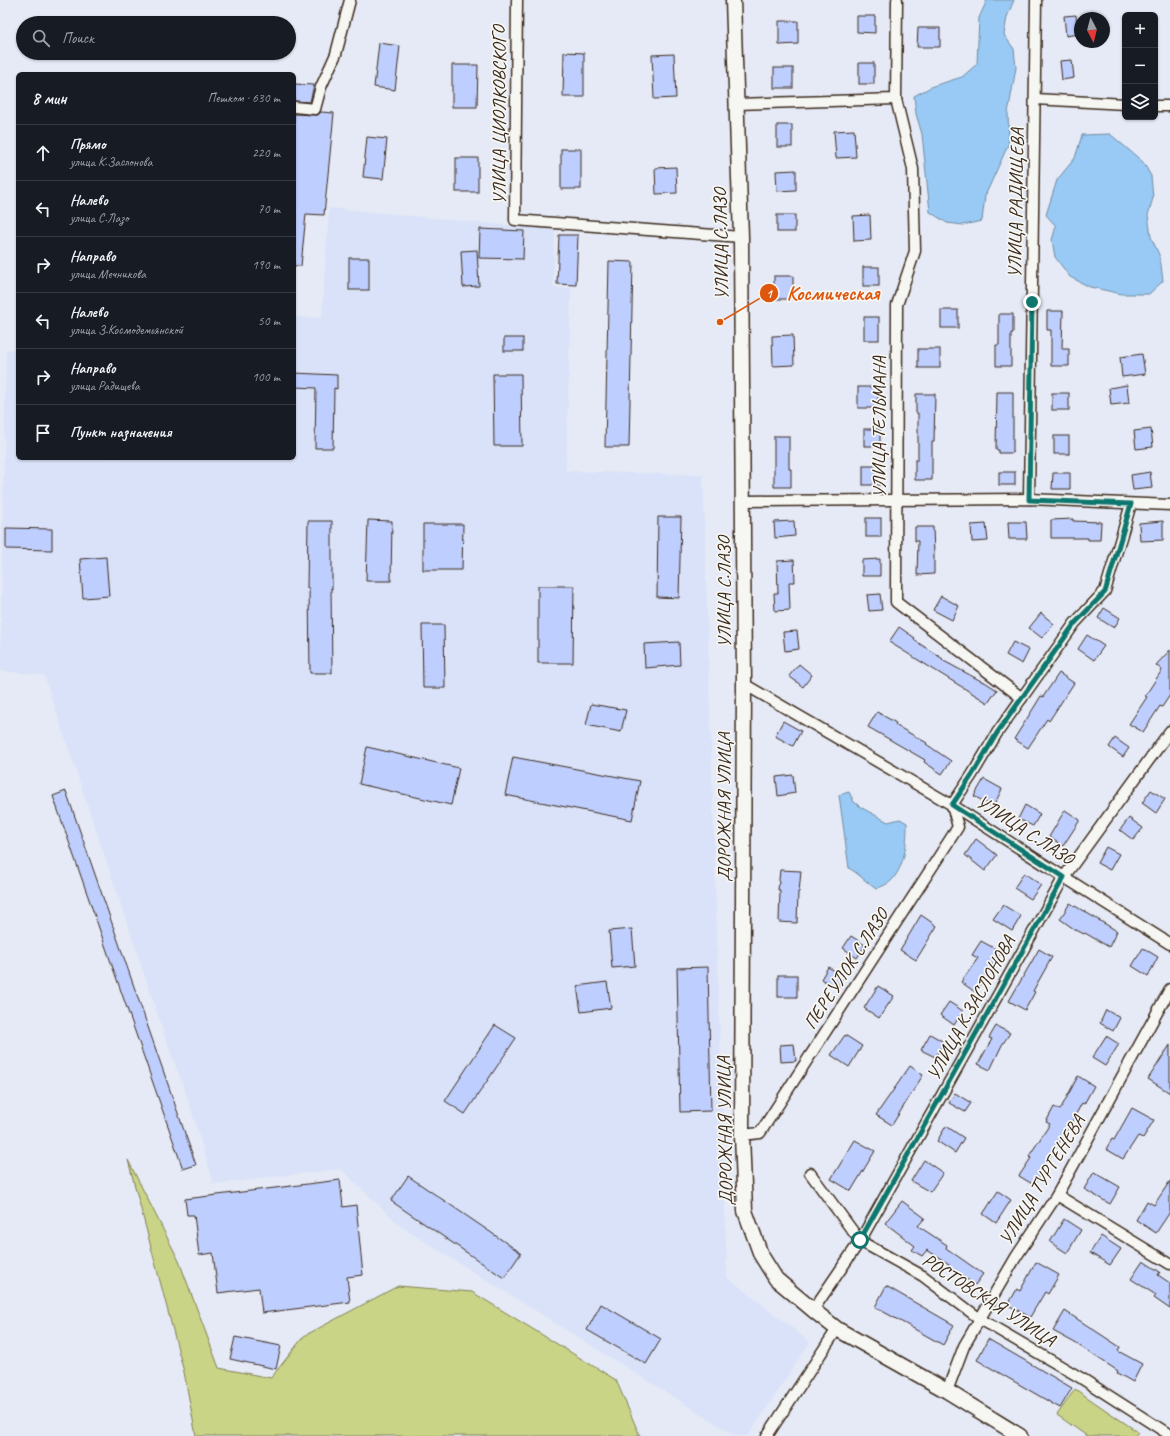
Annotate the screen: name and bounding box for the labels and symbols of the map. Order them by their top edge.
north arrow [1074,12,1110,48]
street label: УЛИЦА ЦИОЛКОВСКОГО [487,24,511,204]
street label: УЛИЦА РАДИЩЕВА [1003,126,1029,278]
street label: УЛИЦА С.ЛАЗО [708,186,734,300]
callout: Космическая [759,277,888,309]
text: Космическая [787,281,881,306]
text: 1 [766,286,773,302]
route end [1023,293,1041,311]
street label: УЛИЦА ТЕЛЬМАНА [867,356,891,498]
street label: УЛИЦА С.ЛАЗО [712,535,736,648]
street label: ДОРОЖНАЯ УЛИЦА [712,731,736,882]
street label: УЛИЦА С.ЛАЗО [972,790,1080,871]
street label: ПЕРЕУЛОК С.ЛАЗО [798,903,895,1034]
street label: УЛИЦА К.ЗАСЛОНОВА [921,930,1021,1084]
street label: ДОРОЖНАЯ УЛИЦА [712,1055,738,1206]
street label: УЛИЦА ТУРГЕНЕВА [994,1109,1091,1249]
route start [851,1231,869,1249]
street label: РОСТОВСКАЯ УЛИЦА [918,1248,1061,1353]

